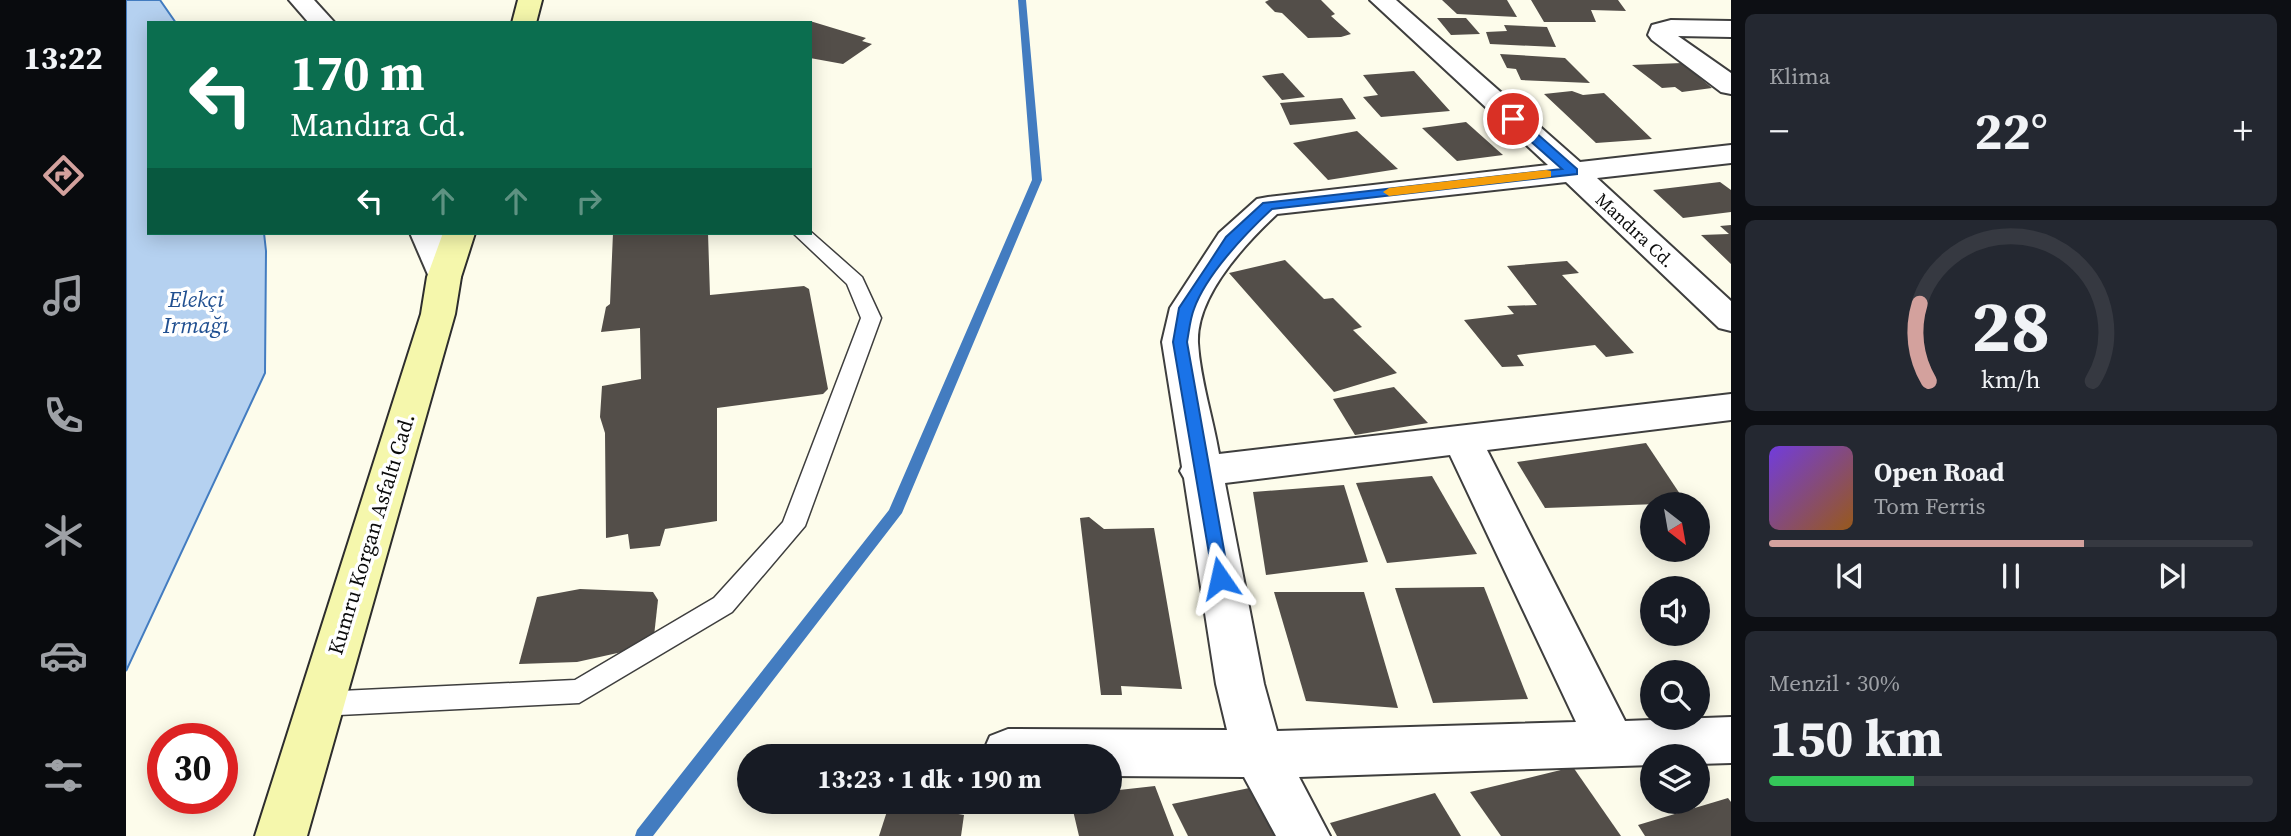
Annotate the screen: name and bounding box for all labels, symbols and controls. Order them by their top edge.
text: 13:22 [24,36,102,80]
text: 170 m [290,39,425,106]
icon: left [175,49,266,140]
text: Klima [1769,60,1830,92]
pin [1483,89,1543,149]
text: 22° [1974,95,2048,166]
icon: arrive [1494,100,1532,138]
text: Mandıra Cd. [290,103,466,147]
text: − [1769,105,1789,157]
text: + [2233,105,2253,157]
icon: directions [39,151,88,200]
icon: left [351,182,389,220]
icon: ahead [424,182,462,220]
icon: ahead [497,182,535,220]
icon: right [570,182,608,220]
street label: Mandıra Cd. [1590,187,1680,273]
icon: music [39,271,88,320]
text: 28 [1972,277,2050,376]
water label: Elekçi Irmağı [162,283,229,341]
text: km/h [1981,362,2041,396]
icon: phone [39,391,88,440]
street label: Kumru Korgan Asfaltı Cad. [320,410,422,658]
text: Open Road [1874,454,2005,490]
text: Tom Ferris [1874,490,1985,522]
north arrow [1640,492,1710,562]
map controls [1640,492,1710,814]
icon: climate [39,511,88,560]
position arrow [1183,541,1257,615]
icon: previous [1831,557,1869,595]
icon: pause [1992,557,2030,595]
icon: next [2153,557,2191,595]
button: sound [1640,576,1710,646]
icon: car [39,631,88,680]
button: search [1640,660,1710,730]
text: Menzil · 30% [1769,667,1900,699]
text: 150 km [1769,702,1943,773]
speed limit sign: 30 [147,723,238,814]
button: layers [1640,744,1710,814]
icon: filters [39,751,88,800]
text: 13:23 · 1 dk · 190 m [817,761,1042,797]

